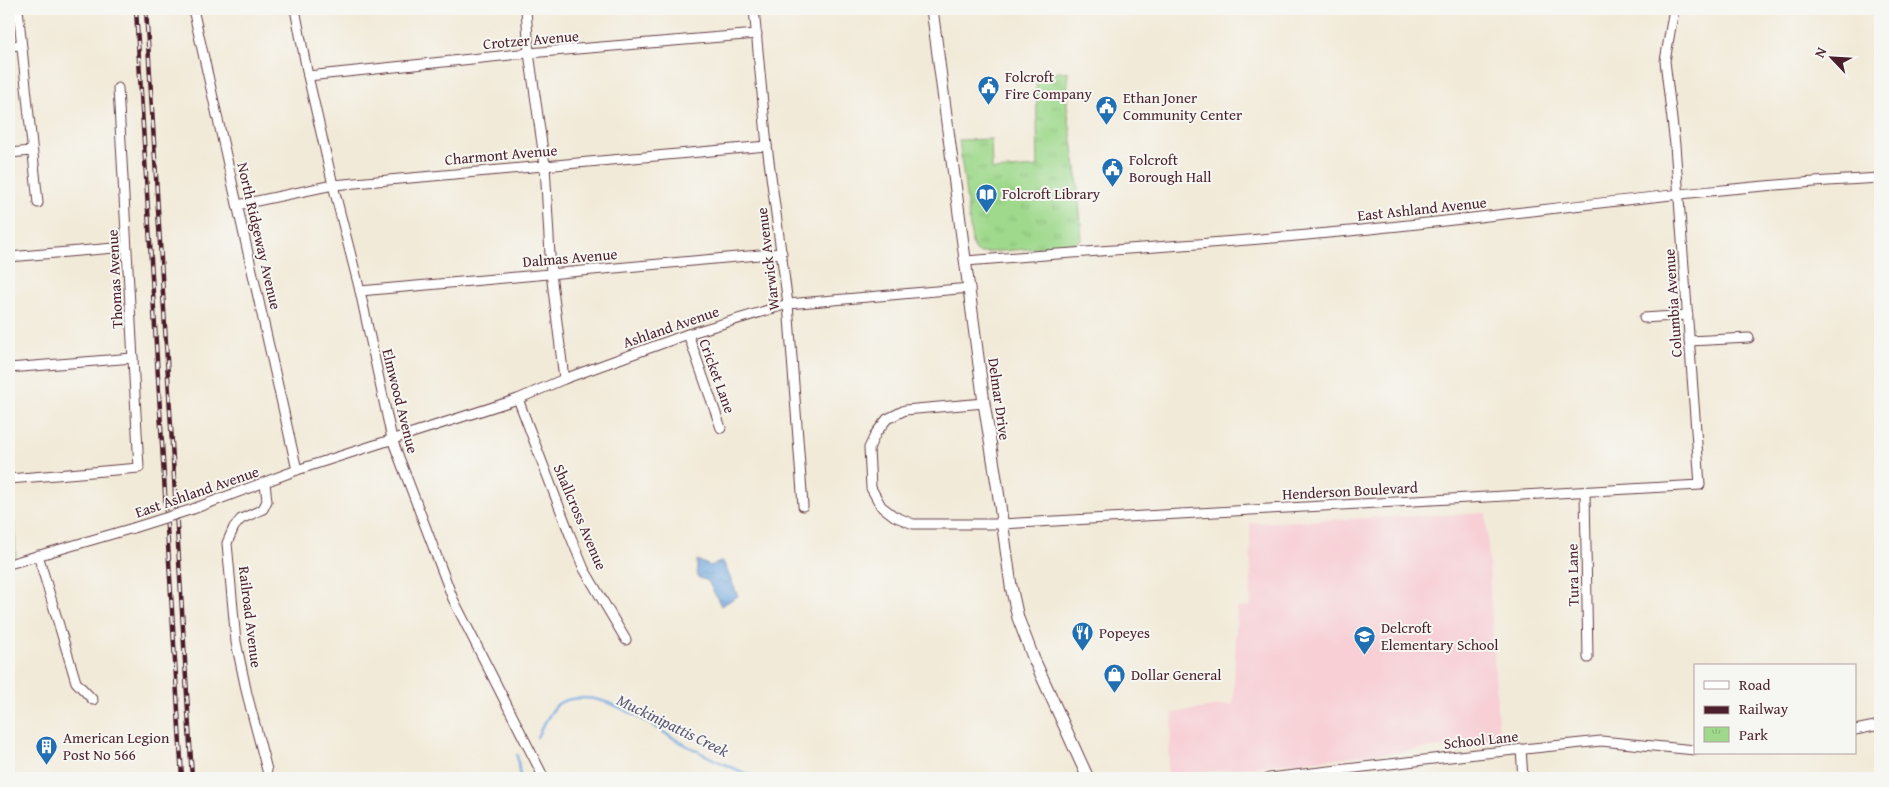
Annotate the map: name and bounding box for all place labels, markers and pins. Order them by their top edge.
place label: Folcroft Fire Company [1005,66,1092,104]
public building icon: Folcroft Fire Company [977,74,1001,105]
place label: Ethan Joner Community Center [1123,87,1242,125]
public building icon: Ethan Joner Community Center [1095,95,1119,126]
place label: Folcroft Borough Hall [1129,149,1212,187]
public building icon: Folcroft Borough Hall [1101,157,1125,188]
library icon: Folcroft Library [974,182,998,213]
place label: Folcroft Library [1002,183,1101,204]
place label: Delcroft Elementary School [1381,617,1499,655]
restaurant icon: Popeyes [1071,621,1095,652]
place label: Popeyes [1099,622,1150,643]
school or university icon: Delcroft Elementary School [1353,625,1377,656]
shop icon: Dollar General [1103,663,1127,694]
place label: Dollar General [1131,664,1221,685]
place label: American Legion Post No 566 [63,727,170,765]
building icon: American Legion Post No 566 [35,735,59,766]

